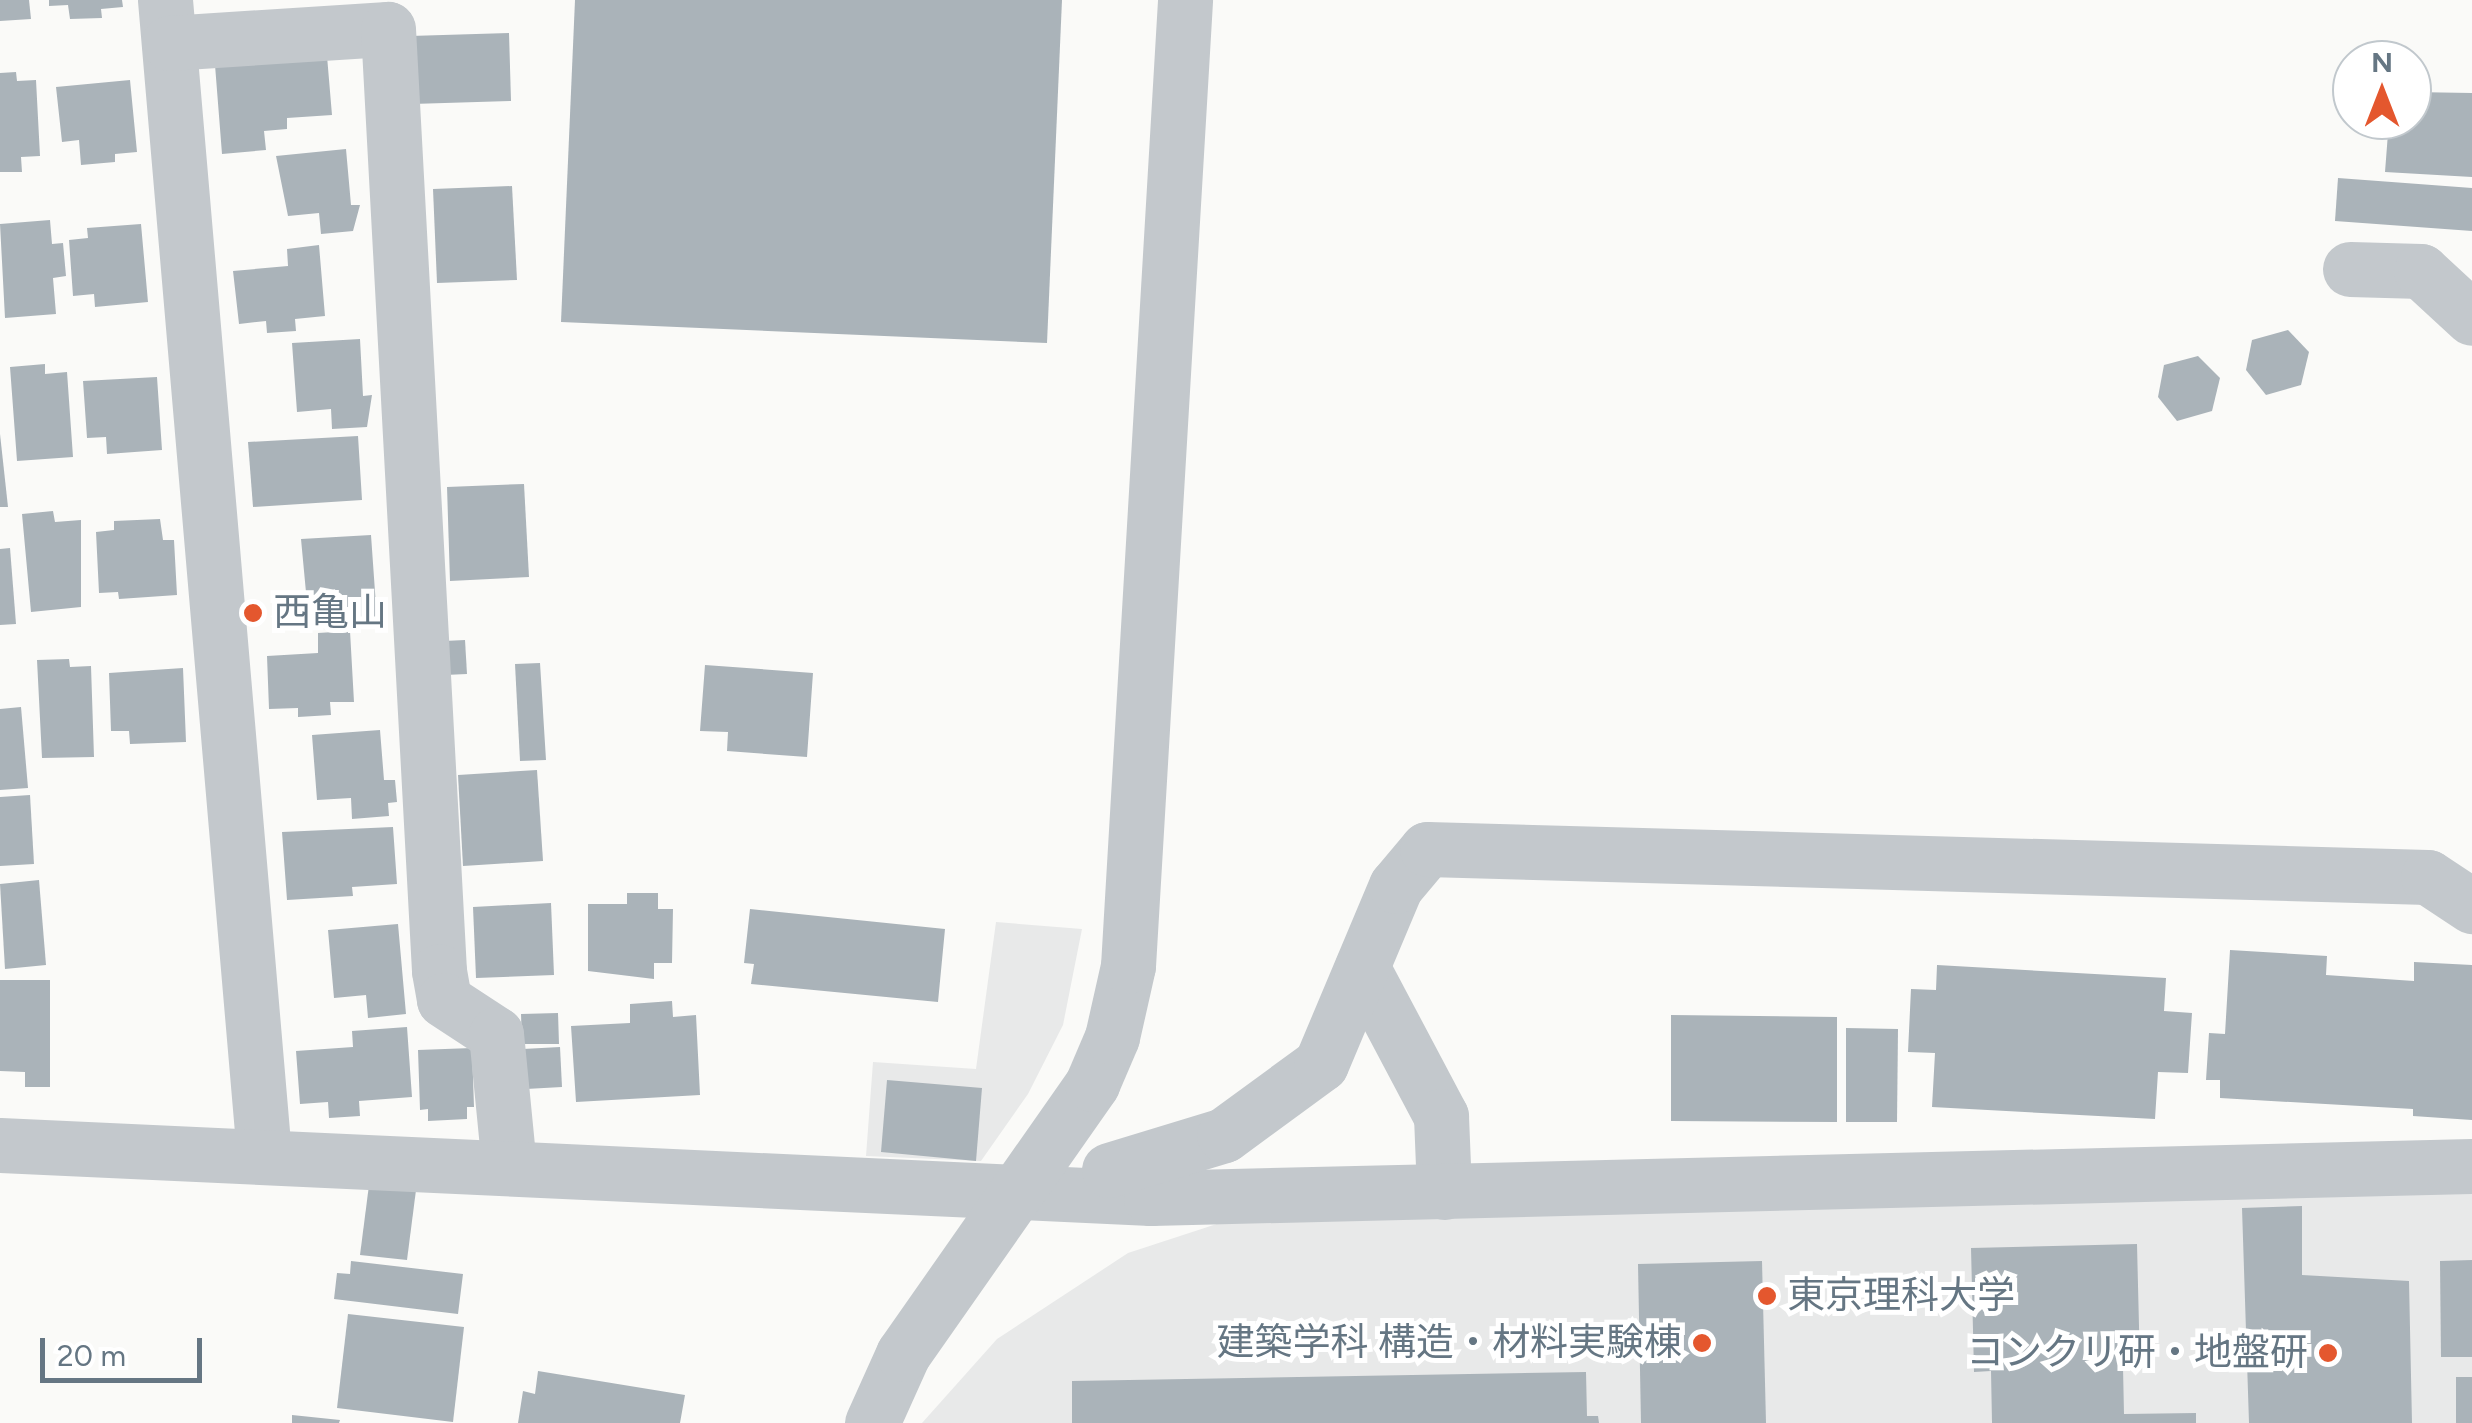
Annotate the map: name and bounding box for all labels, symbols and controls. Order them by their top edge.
north arrow [2332,40,2432,140]
text: N [2371,45,2393,79]
place label: 西亀山 [273,590,387,636]
marker: 西亀山 [242,602,264,624]
place label: 東京理科大学 [1787,1273,2015,1319]
marker: 東京理科大学 [1756,1285,1778,1307]
scale bar [45,1318,208,1380]
place label: 建築学科 構造・材料実験棟 [1217,1320,1682,1366]
place label: コンクリ研・地盤研 [1966,1330,2308,1376]
marker: 建築学科 構造・材料実験棟 [1691,1332,1713,1354]
text: 20 m [57,1337,126,1374]
marker: コンクリ研・地盤研 [2317,1342,2339,1364]

